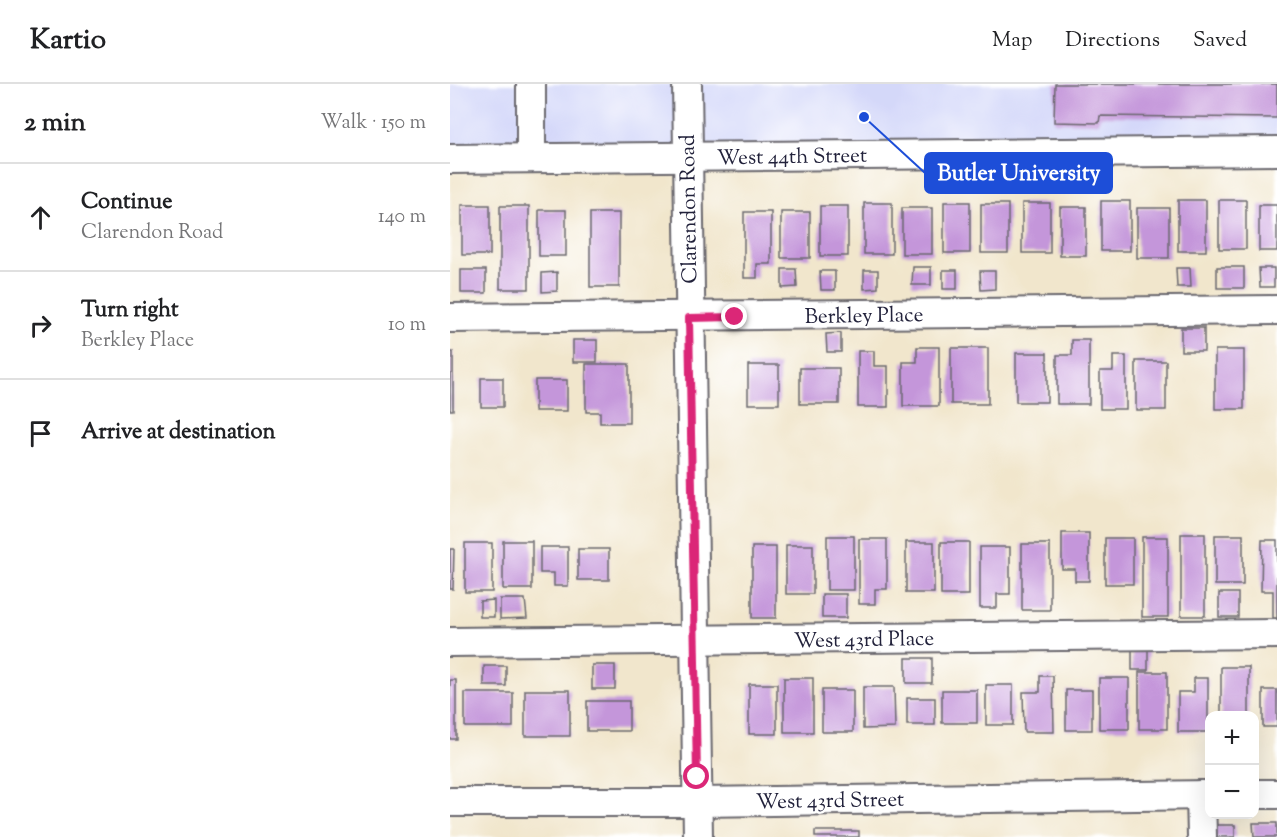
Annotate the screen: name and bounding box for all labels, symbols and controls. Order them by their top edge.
text: Kartio [30,21,106,61]
text: Map [992,26,1032,56]
text: Directions [1065,26,1160,56]
text: Saved [1193,26,1247,56]
text: 2 min [24,105,86,142]
text: Walk · 150 m [320,109,426,138]
street label: Clarendon Road [674,134,706,284]
street label: West 44th Street [717,142,867,174]
callout: Butler University [925,153,1112,193]
text: Butler University [938,159,1100,191]
text: Continue [81,187,172,219]
icon: ahead [24,201,57,234]
text: 140 m [378,203,426,232]
text: Clarendon Road [81,219,223,248]
text: Turn right [81,295,178,327]
street label: Berkley Place [804,301,924,333]
route end [721,303,747,329]
icon: right [24,309,57,342]
text: 10 m [388,311,426,340]
text: Berkley Place [81,327,194,356]
icon: arrive [24,417,57,450]
text: Arrive at destination [81,417,276,449]
street label: West 43rd Place [794,625,935,657]
map controls [1205,711,1259,819]
button: + [1205,711,1259,765]
route start [683,763,709,789]
button: − [1205,765,1259,819]
street label: West 43rd Street [756,786,904,818]

